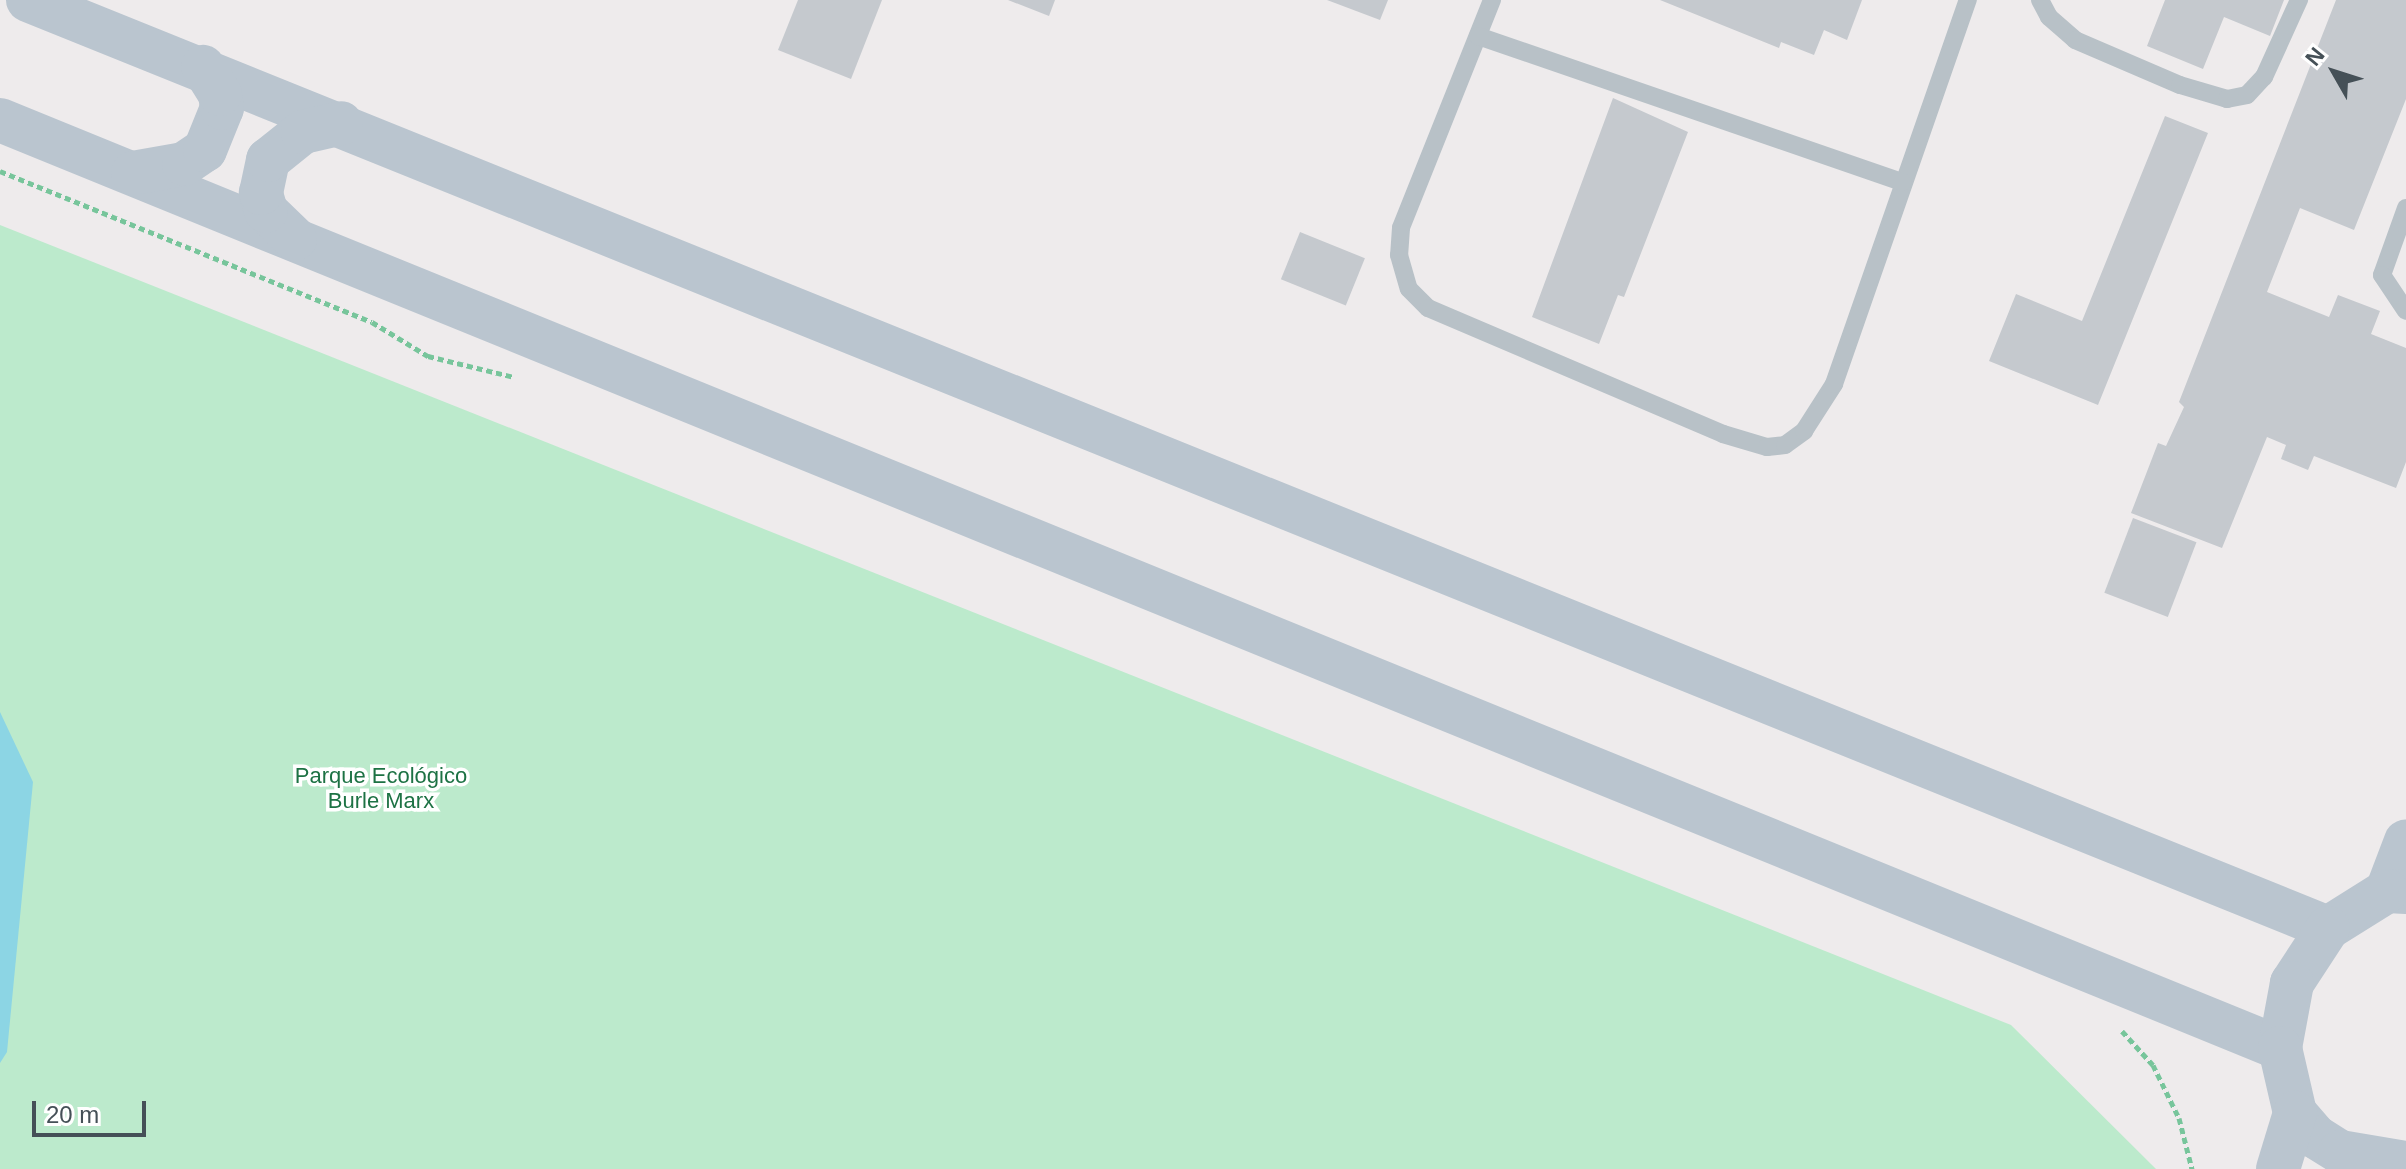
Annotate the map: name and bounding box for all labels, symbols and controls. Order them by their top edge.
north arrow [2294,32,2374,112]
text: N [2300,43,2330,71]
park label: Parque Ecológico Burle Marx [295,762,467,814]
scale bar [36,1085,150,1135]
text: 20 m [46,1101,99,1128]

